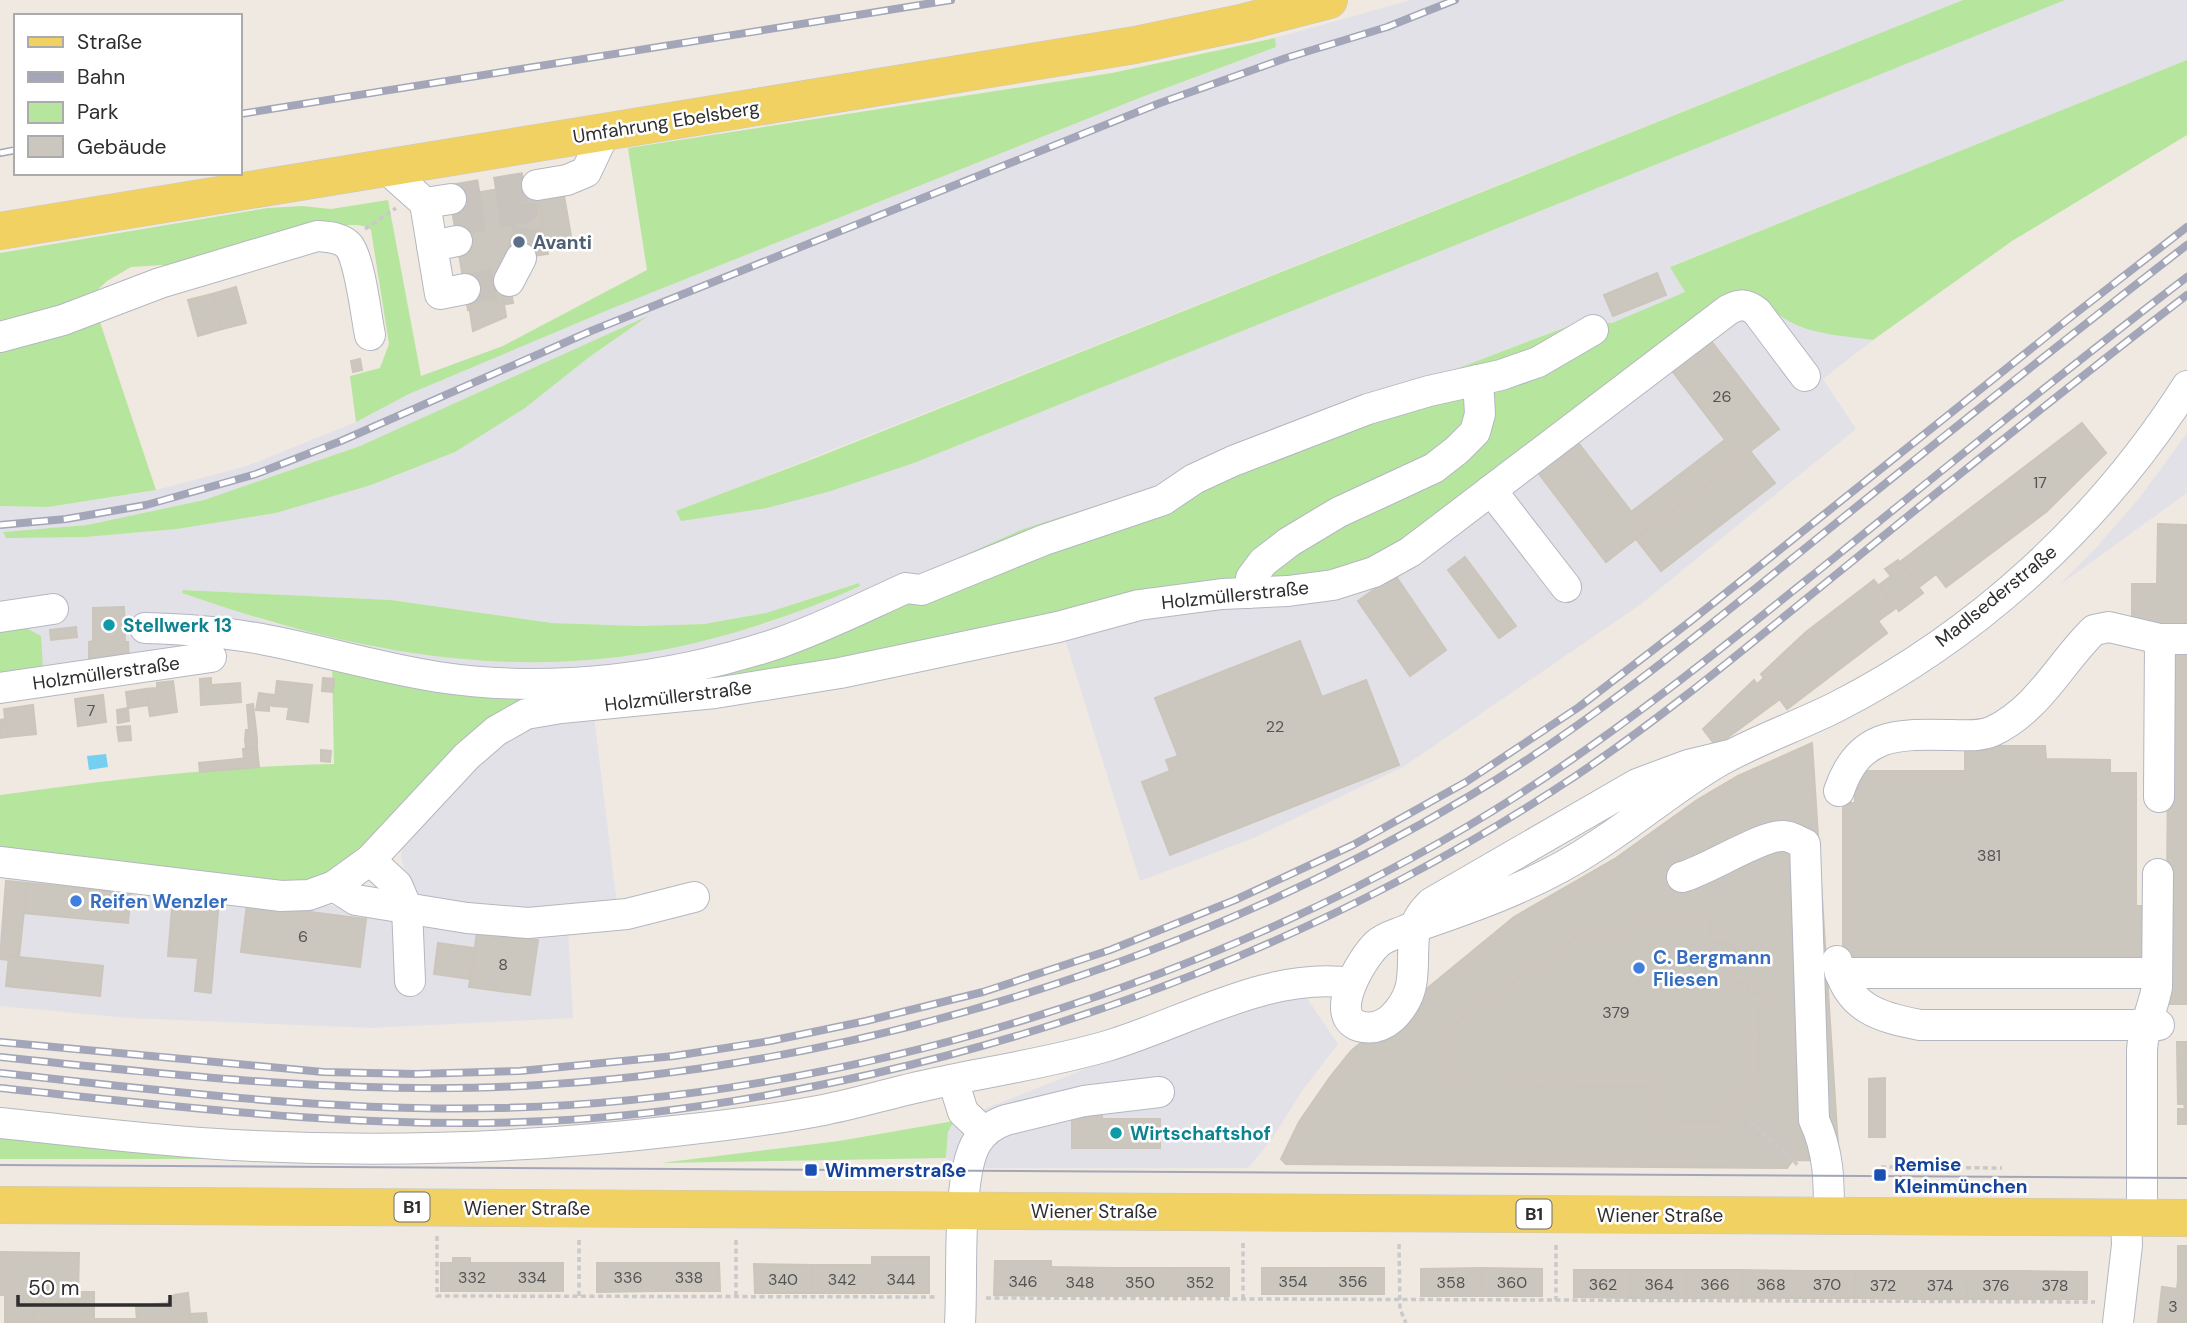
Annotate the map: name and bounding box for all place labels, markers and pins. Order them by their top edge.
place label: Avanti [533,230,592,255]
marker: Avanti [511,234,527,250]
place label: Stellwerk 13 [123,613,232,638]
marker: Stellwerk 13 [101,617,117,633]
place label: Reifen Wenzler [90,889,228,914]
marker: Reifen Wenzler [68,893,84,909]
place label: C. Bergmann Fliesen [1653,945,1771,992]
marker: C. Bergmann Fliesen [1631,960,1647,976]
place label: Wirtschaftshof [1130,1121,1271,1146]
marker: Wirtschaftshof [1108,1125,1124,1141]
place label: Remise Kleinmünchen [1894,1152,2028,1199]
place label: Wimmerstraße [825,1158,966,1183]
marker: Wimmerstraße [803,1162,819,1178]
marker: Remise Kleinmünchen [1872,1167,1888,1183]

